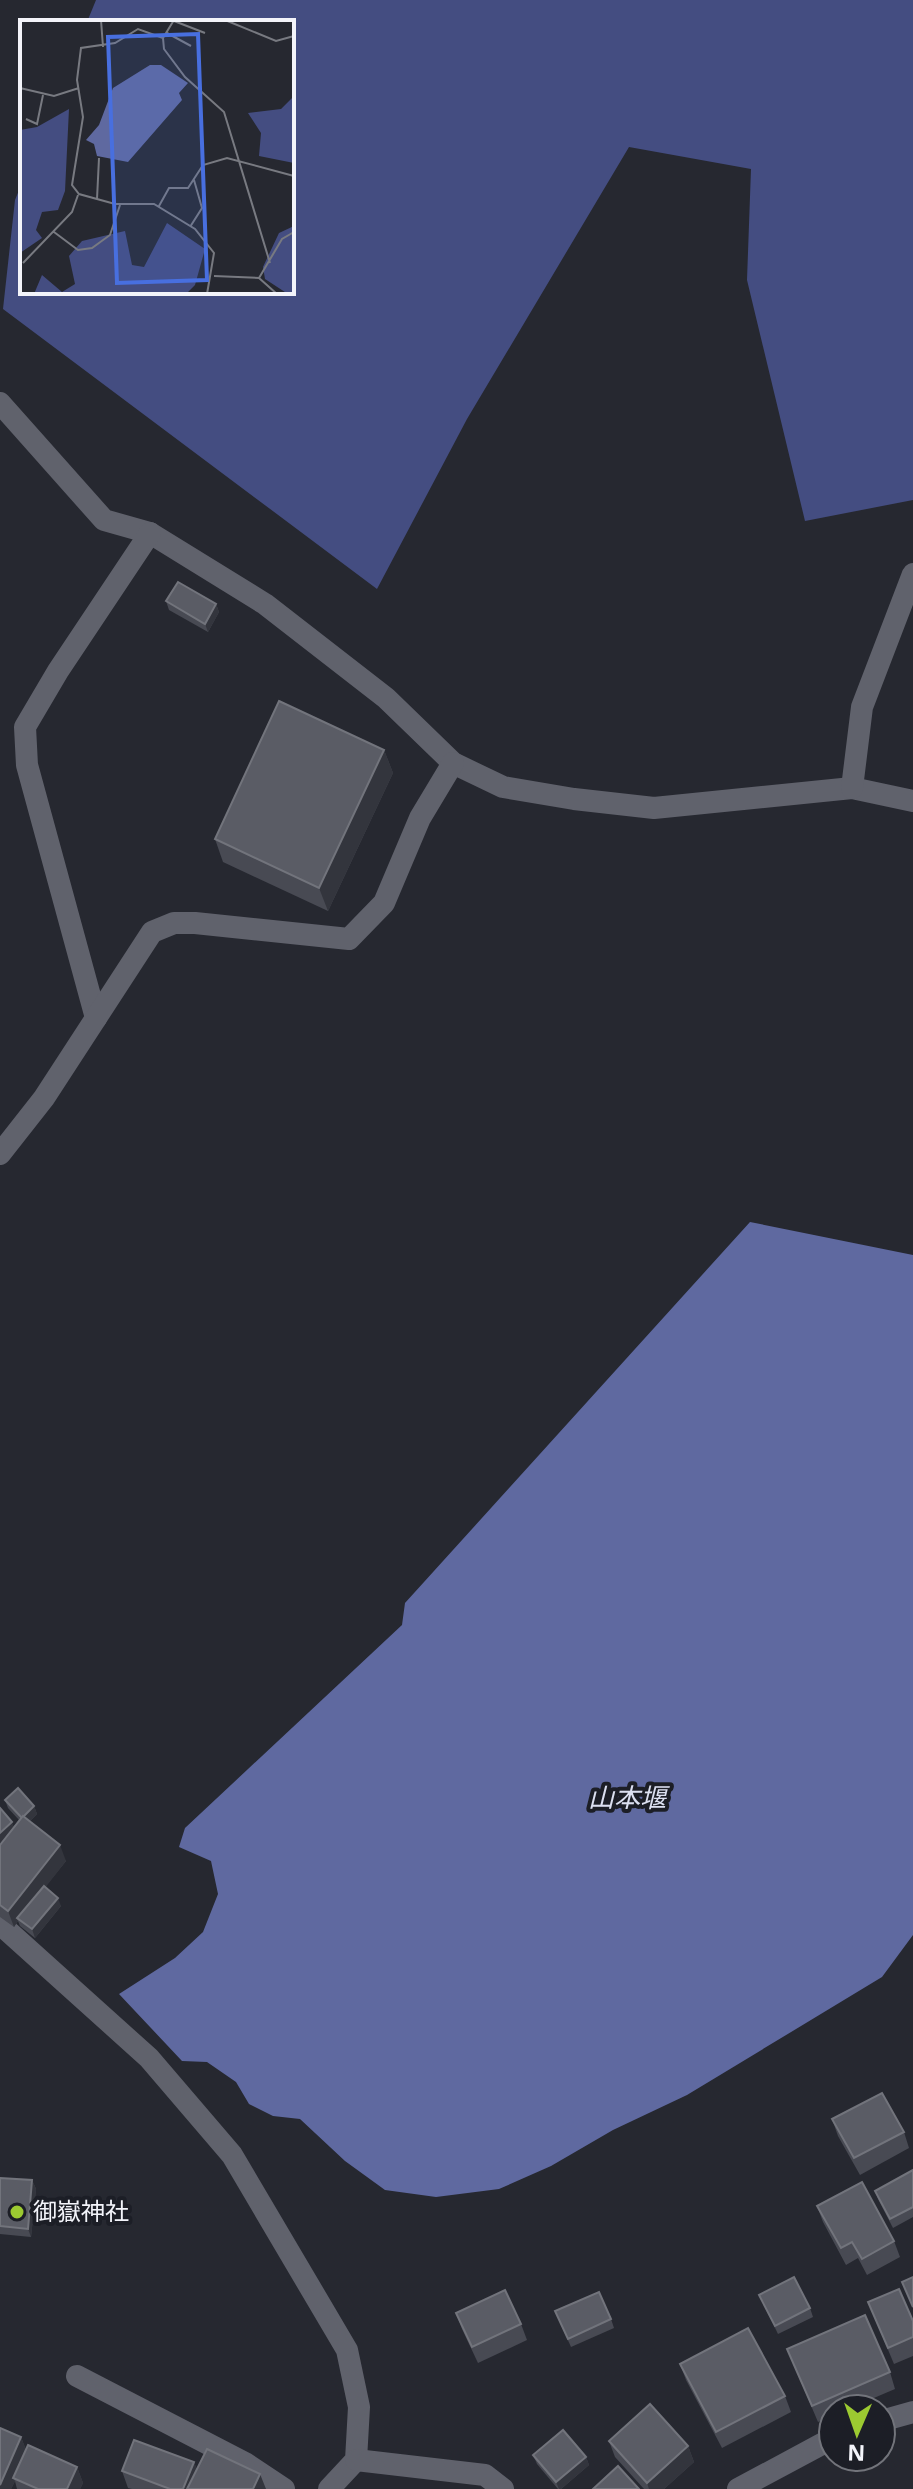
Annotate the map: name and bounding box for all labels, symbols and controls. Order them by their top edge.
inset map [20,20,294,294]
water label: 山本堰 [588,1779,670,1815]
place label: 御嶽神社 [33,2194,129,2227]
marker: 御嶽神社 [8,2203,26,2221]
north arrow [817,2393,897,2473]
text: N [847,2439,866,2469]

